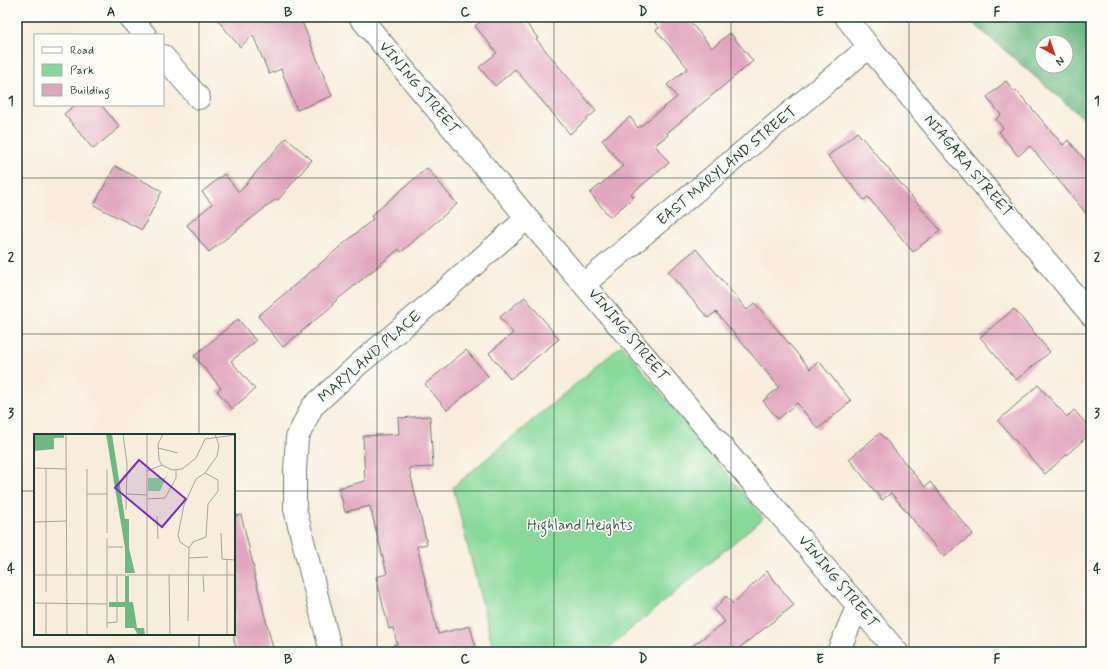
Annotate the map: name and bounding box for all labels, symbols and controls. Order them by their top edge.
text: A [107,4,115,21]
text: B [284,4,293,21]
text: C [460,4,470,21]
text: D [639,4,648,21]
text: E [816,4,824,21]
text: F [994,4,1001,21]
legend [34,34,164,106]
north arrow [1034,34,1074,74]
street label: VINING STREET [374,37,464,139]
text: Road [70,43,94,59]
text: N [1052,53,1067,69]
text: Park [70,63,94,79]
text: Building [70,83,110,100]
text: 1 [8,93,14,110]
text: 1 [1094,93,1100,110]
street label: EAST MARYLAND STREET [653,102,801,230]
street label: NIAGARA STREET [919,111,1017,222]
text: 2 [8,249,15,266]
text: 2 [1094,249,1101,266]
street label: VINING STREET [583,284,673,386]
street label: MARYLAND PLACE [314,306,426,407]
text: 3 [8,405,14,422]
text: 3 [1094,405,1100,422]
inset map [34,434,235,635]
park label: Highland Heights [527,516,633,537]
street label: VINING STREET [793,531,883,633]
text: 4 [7,561,15,578]
text: 4 [1093,561,1101,578]
text: A [107,651,115,668]
text: B [284,651,293,668]
text: C [460,651,470,668]
text: D [639,651,648,668]
text: E [816,651,824,668]
text: F [994,651,1001,668]

